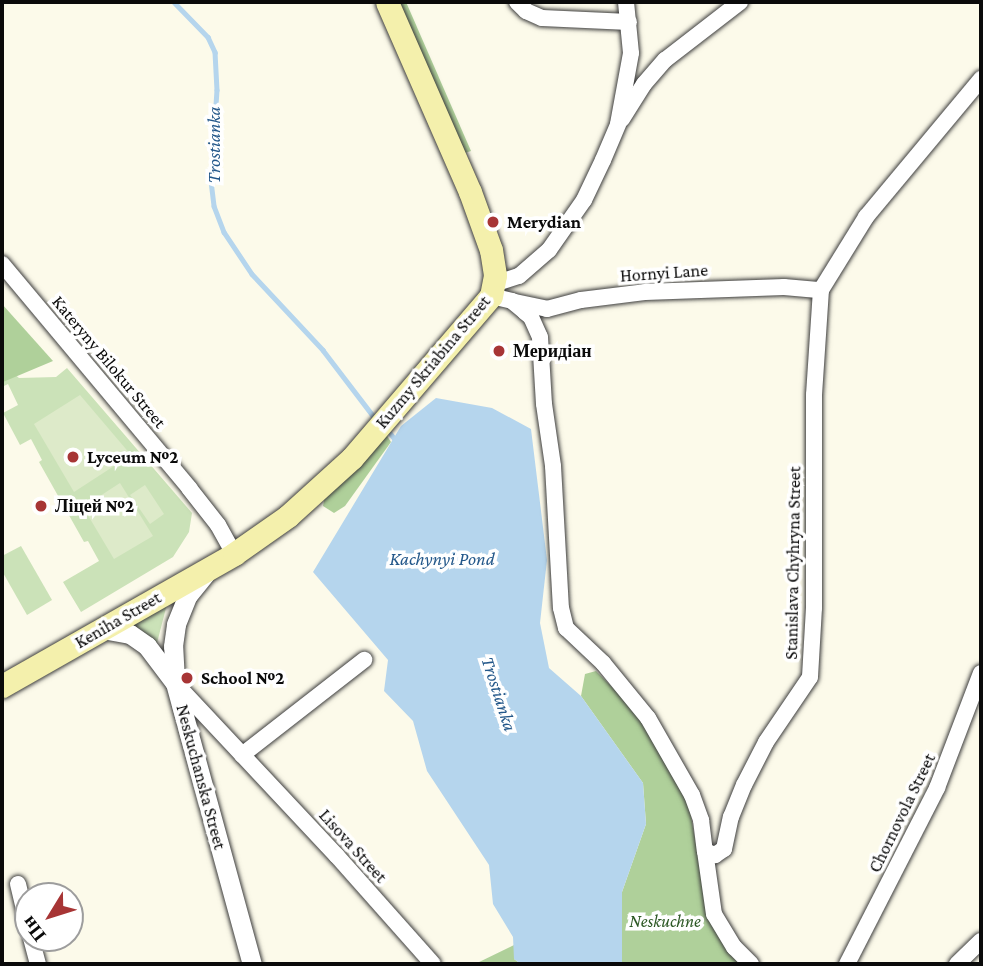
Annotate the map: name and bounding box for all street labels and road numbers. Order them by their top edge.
street label: Hornyi Lane [619,259,709,287]
street label: Kateryny Bilokur Street [47,291,171,433]
street label: Kuzmy Skriabina Street [371,291,495,433]
street label: Stanislava Chyhryna Street [781,466,805,660]
street label: Keniha Street [71,587,165,653]
street label: Neskuchanska Street [171,702,231,852]
street label: Chornovola Street [864,750,940,876]
street label: Lisova Street [314,805,392,887]

